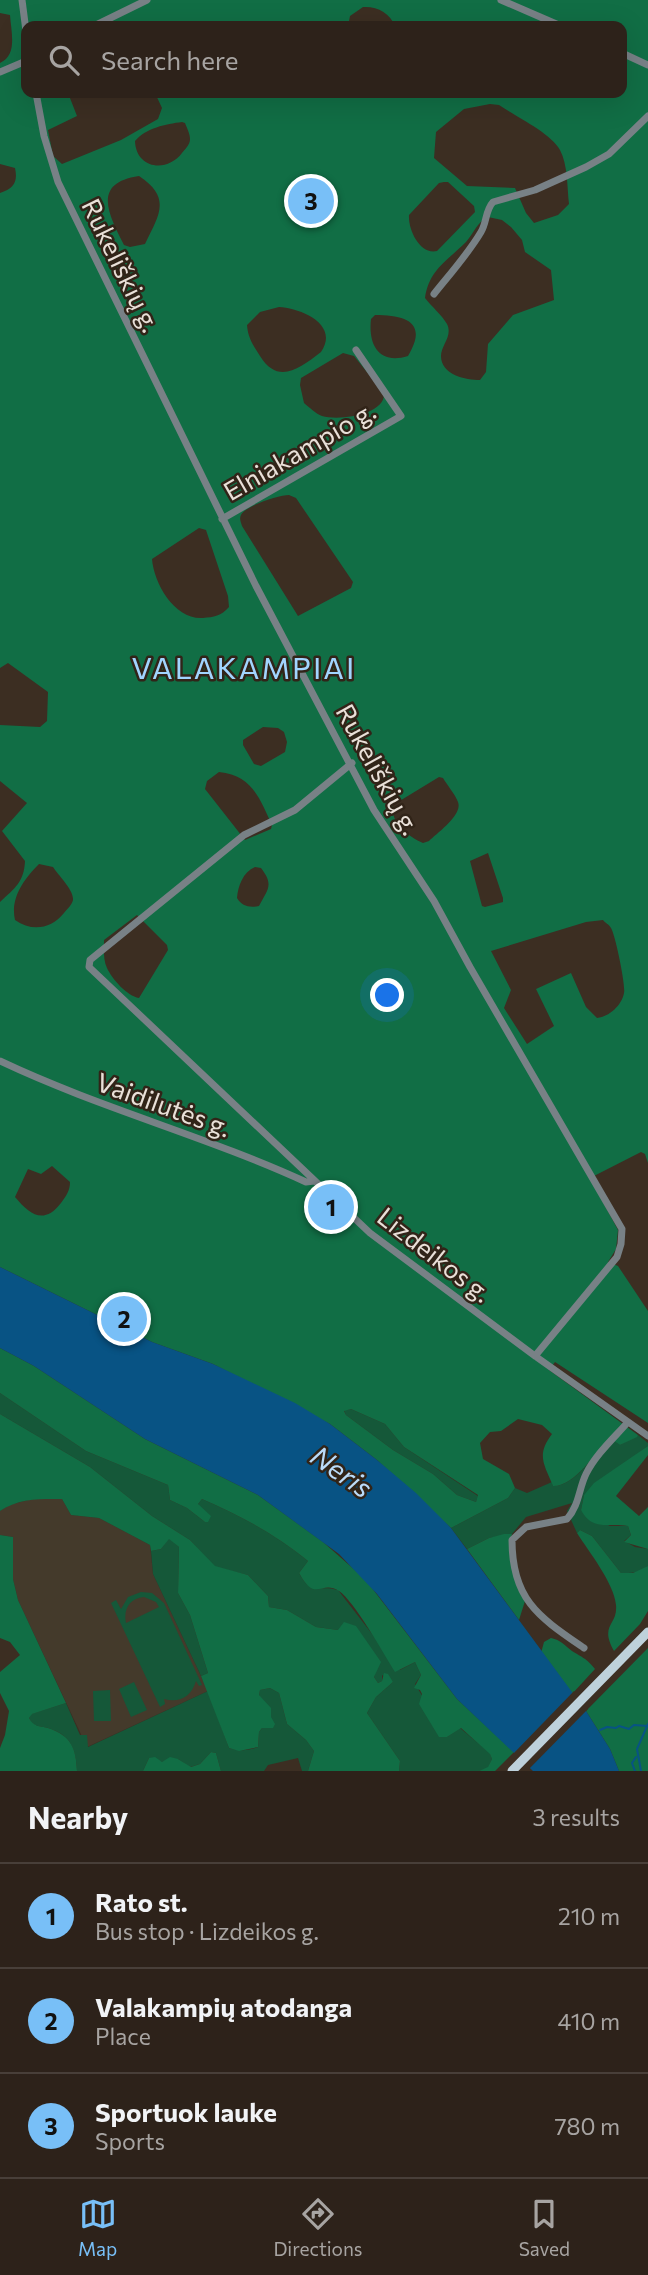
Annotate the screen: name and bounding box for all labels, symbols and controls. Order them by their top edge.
search box [21,21,627,98]
icon: search [45,41,83,79]
text: Search here [101,44,239,75]
pin: 3 [288,175,334,227]
street label: Rukeliškių g. [76,193,168,337]
street label: Elniakampio g. [217,394,381,506]
district label: VALAKAMPIAI [132,648,356,685]
street label: Rukeliškių g. [330,698,428,840]
your location [370,978,404,1012]
street label: Vaidilutės g. [93,1065,235,1143]
pin: 1 [308,1181,354,1233]
street label: Lizdeikos g. [372,1200,498,1308]
pin: 2 [101,1293,147,1345]
water label: Neris [305,1438,379,1504]
text: Nearby [28,1798,128,1835]
text: 3 results [533,1803,620,1831]
text: Rato st. [95,1886,188,1917]
text: 1 [46,1902,56,1930]
text: 210 m [558,1902,620,1930]
text: Bus stop · Lizdeikos g. [95,1917,319,1945]
text: Valakampių atodanga [95,1991,352,2022]
text: 2 [44,2007,58,2035]
text: 410 m [558,2007,620,2035]
text: Place [95,2022,151,2050]
text: Sportuok lauke [95,2096,277,2127]
text: 3 [44,2112,58,2140]
text: 780 m [554,2112,620,2140]
text: Sports [95,2127,165,2155]
tab: Map [78,2195,117,2260]
tab: Directions [273,2195,363,2260]
tab: Saved [519,2195,570,2260]

